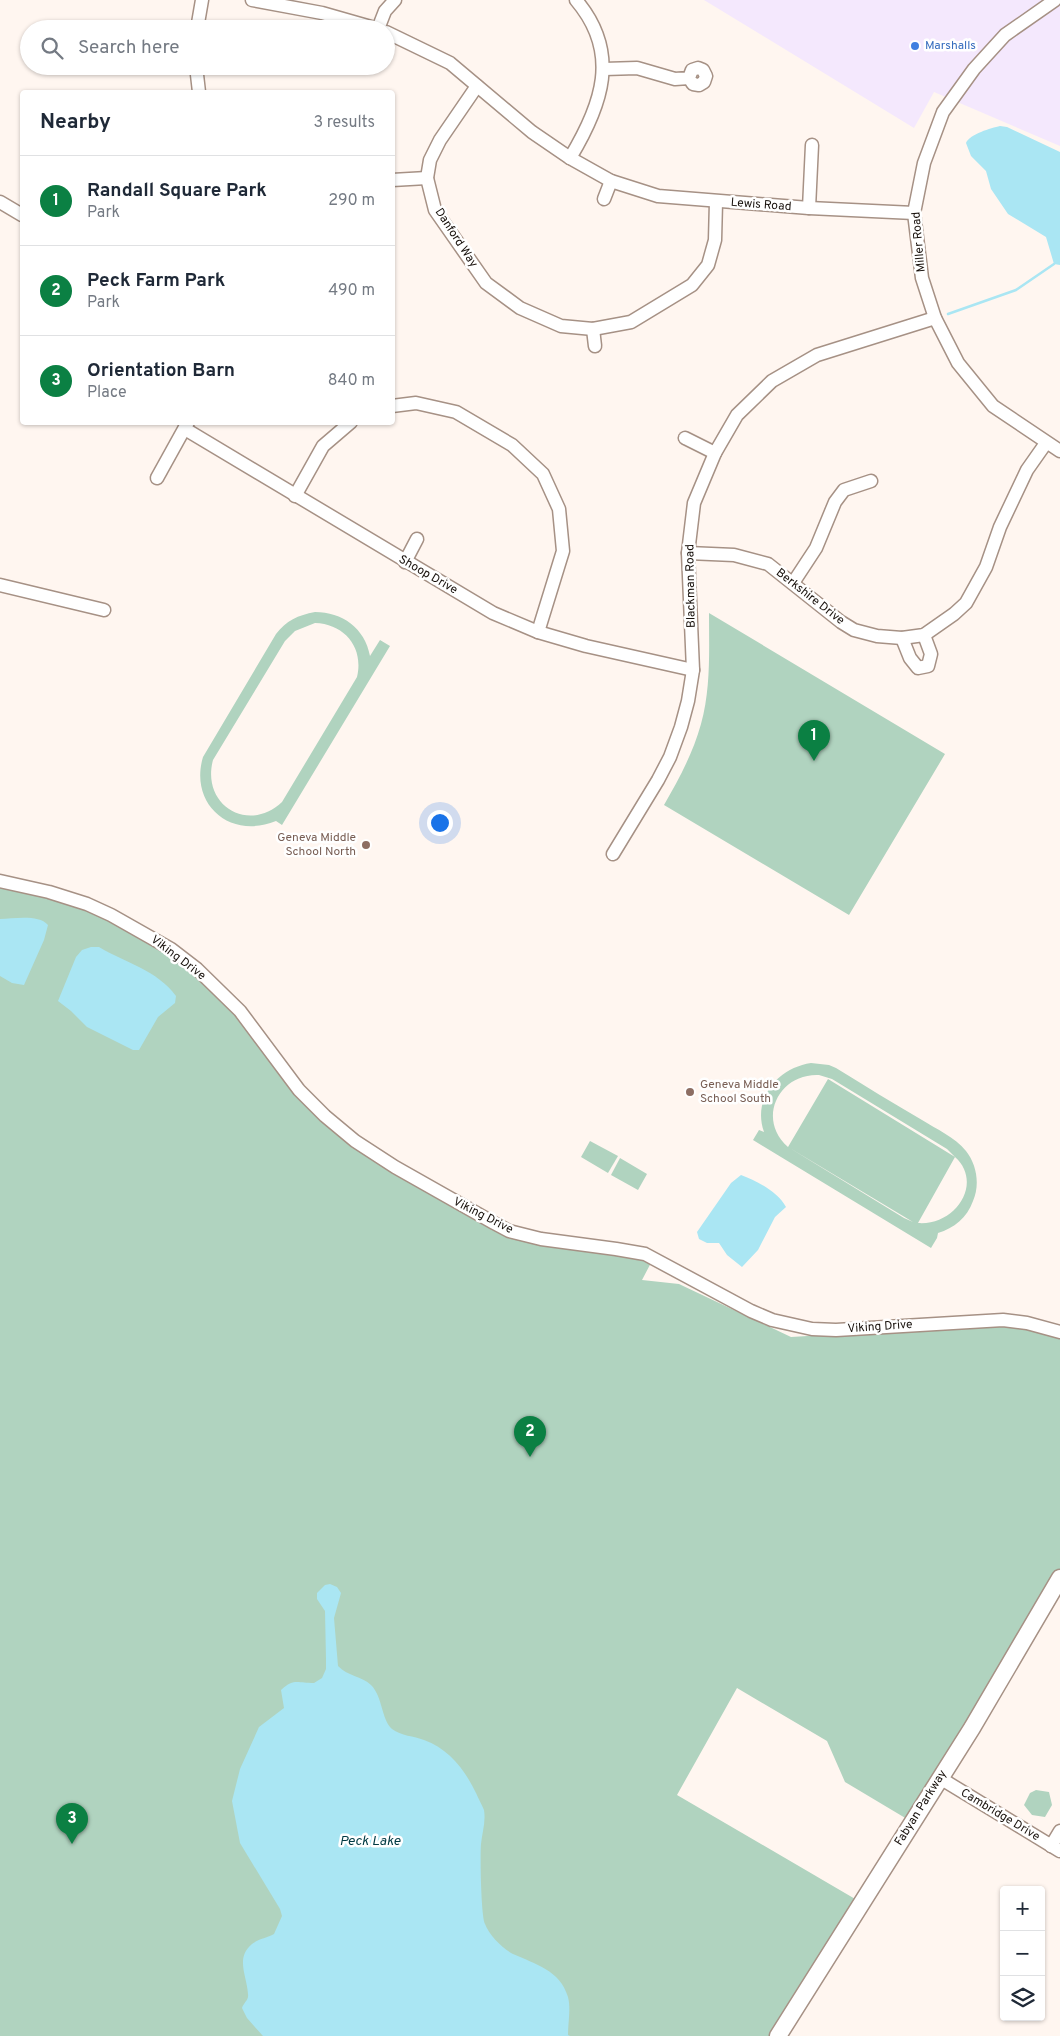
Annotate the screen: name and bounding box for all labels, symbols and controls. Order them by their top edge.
search box [20,20,395,75]
icon: search [38,34,66,62]
text: Search here [78,36,180,60]
place label: Marshalls [925,38,976,54]
marker: Marshalls [909,40,921,52]
text: Nearby [40,109,111,136]
text: 3 results [313,113,375,133]
text: Randall Square Park [87,179,267,203]
text: 1 [53,191,59,211]
text: 290 m [328,191,375,211]
street label: Lewis Road [730,195,792,215]
text: Park [87,203,120,223]
street label: Danford Way [431,205,481,271]
street label: Miller Road [908,211,930,273]
text: Peck Farm Park [87,269,225,293]
text: 2 [51,281,61,301]
text: 490 m [328,281,375,301]
text: Park [87,293,120,313]
text: Orientation Barn [87,359,235,383]
text: 3 [51,371,61,391]
text: 840 m [328,371,375,391]
text: Place [87,383,127,403]
street label: Blackman Road [682,544,700,628]
street label: Shoop Drive [396,552,460,598]
street label: Berkshire Drive [772,565,848,629]
pin: 1 [798,720,830,761]
your location [427,810,453,836]
place label: Geneva Middle School North [277,830,356,860]
marker: Geneva Middle School North [360,839,372,851]
street label: Viking Drive [147,932,209,984]
place label: Geneva Middle School South [700,1077,779,1107]
marker: Geneva Middle School South [684,1086,696,1098]
street label: Viking Drive [450,1194,516,1238]
street label: Viking Drive [847,1317,913,1337]
pin: 2 [514,1416,546,1457]
street label: Fabyan Parkway [891,1767,951,1849]
street label: Cambridge Drive [957,1785,1043,1845]
pin: 3 [56,1803,88,1844]
water label: Peck Lake [340,1833,401,1850]
map controls [1000,1886,1045,2021]
button: + [1000,1886,1045,1931]
button: − [1000,1931,1045,1976]
button: layers [1000,1976,1045,2021]

